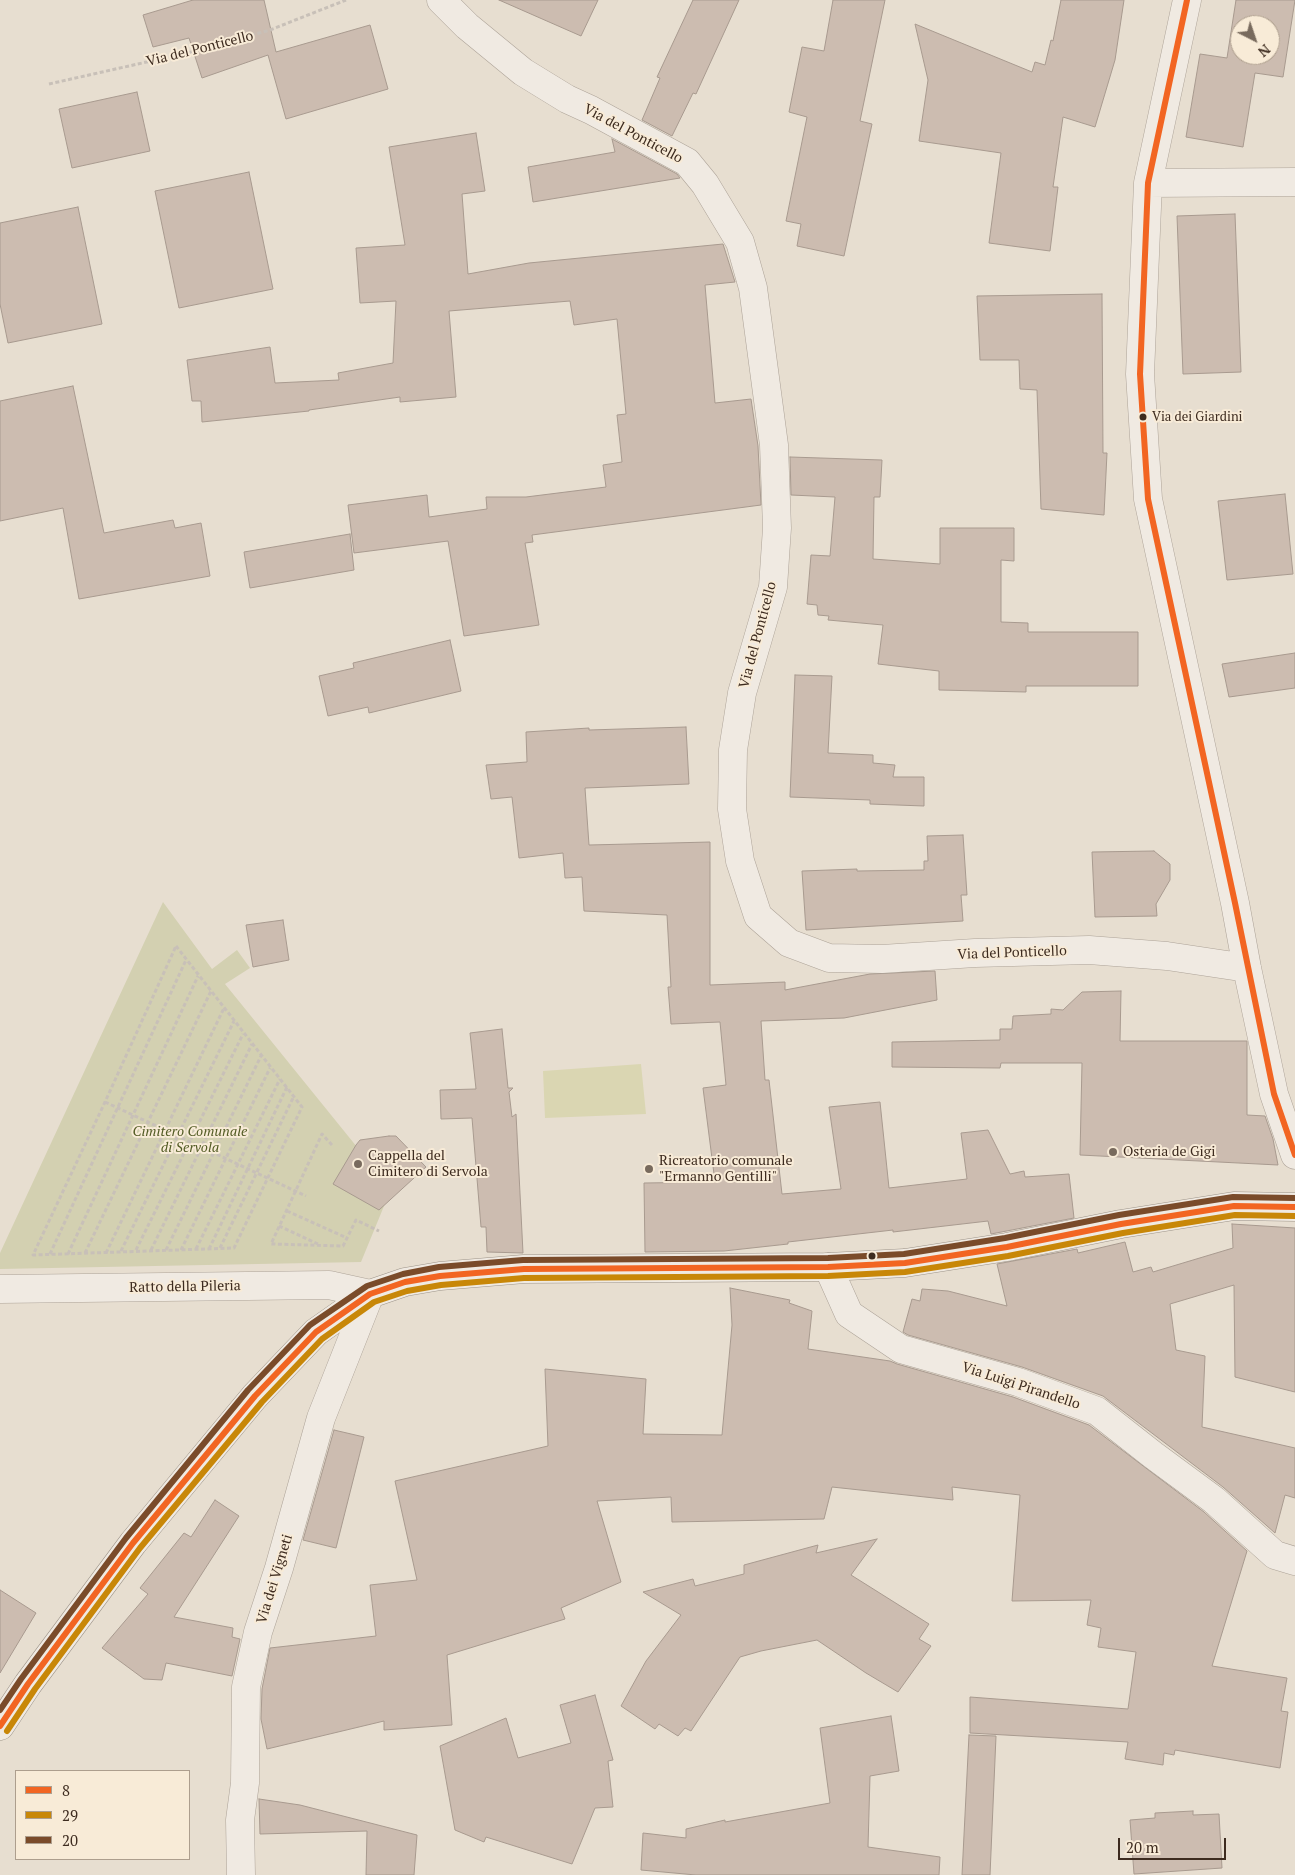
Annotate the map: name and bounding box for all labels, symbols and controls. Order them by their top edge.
north arrow [1230,15,1280,65]
street label: Via del Ponticello [145,28,255,70]
text: N [1254,40,1275,62]
street label: Via del Ponticello [581,101,685,167]
place label: Via dei Giardini [1152,409,1243,425]
marker: Via dei Giardini [1138,412,1148,422]
street label: Via del Ponticello [736,580,780,690]
street label: Via del Ponticello [957,943,1067,963]
park label: Cimitero Comunale di Servola [133,1124,247,1156]
place label: Osteria de Gigi [1123,1144,1215,1160]
marker: Osteria de Gigi [1107,1146,1119,1158]
place label: Cappella del Cimitero di Servola [368,1148,488,1180]
place label: Ricreatorio comunale "Ermanno Gentilli" [659,1153,793,1186]
marker: Cappella del Cimitero di Servola [352,1158,364,1170]
marker: Ricreatorio comunale "Ermanno Gentilli" [643,1163,655,1175]
unlabelled marker [867,1251,877,1261]
street label: Ratto della Pileria [129,1278,241,1296]
street label: Via Luigi Pirandello [960,1359,1082,1413]
street label: Via dei Vigneti [253,1532,297,1626]
legend [15,1770,190,1860]
text: 8 [62,1780,70,1800]
text: 29 [62,1805,78,1825]
scale bar [1120,1828,1228,1860]
text: 20 [62,1830,78,1850]
text: 20 m [1126,1837,1159,1857]

